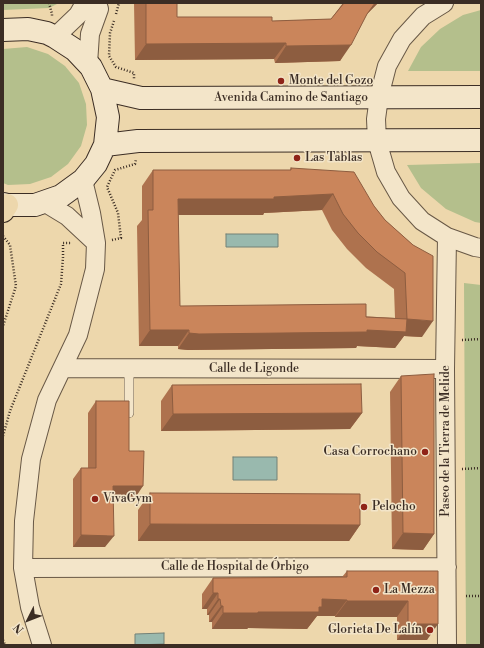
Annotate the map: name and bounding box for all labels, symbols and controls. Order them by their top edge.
place label: Monte del Gozo [289,74,373,88]
marker: Monte del Gozo [276,76,286,86]
street label: Avenida Camino de Santiago [214,91,368,105]
place label: Las Tablas [305,151,362,165]
marker: Las Tablas [292,153,302,163]
street label: Calle de Ligonde [209,362,299,376]
street label: Paseo de la Tierra de Melide [439,365,453,517]
place label: Casa Corrochano [324,445,417,459]
marker: Casa Corrochano [420,447,430,457]
place label: VivaGym [103,492,152,506]
marker: VivaGym [90,494,100,504]
place label: Pelocho [372,500,416,514]
marker: Pelocho [359,502,369,512]
street label: Calle de Hospital de Órbigo [161,560,309,574]
place label: La Mezza [384,583,435,597]
marker: La Mezza [371,585,381,595]
north arrow [8,600,48,640]
text: N [11,620,27,636]
place label: Glorieta De Lalín [328,623,422,637]
marker: Glorieta De Lalín [425,625,435,635]

